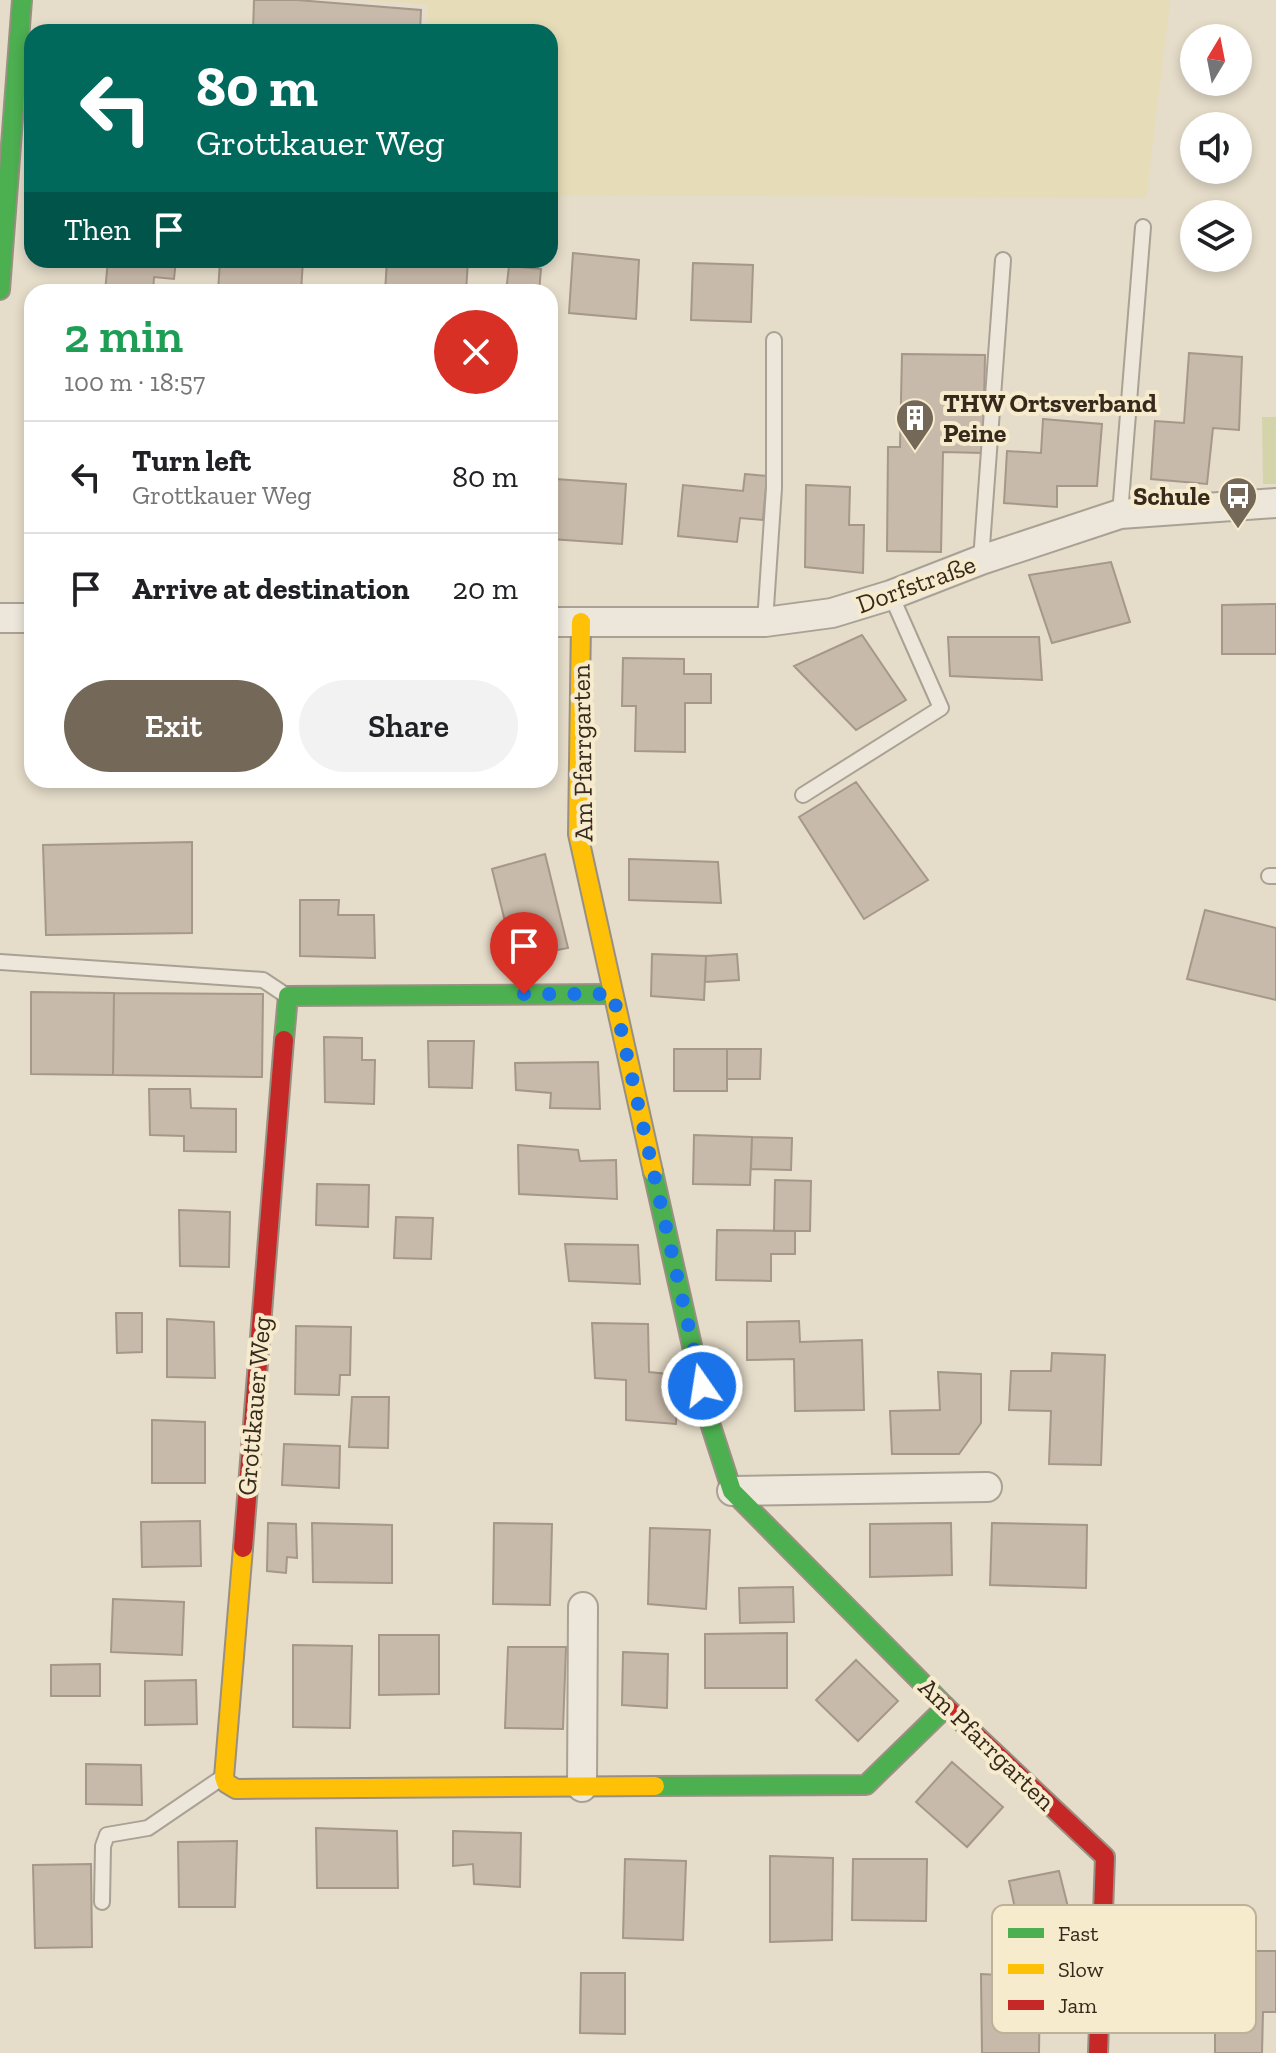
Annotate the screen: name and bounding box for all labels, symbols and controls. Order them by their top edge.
north arrow [1180,24,1252,96]
map controls [1180,24,1252,272]
text: 80 m [196,53,318,120]
icon: left [64,56,168,160]
button: sound [1180,112,1252,184]
text: Grottkauer Weg [196,121,445,164]
button: layers [1180,200,1252,272]
icon: arrive [147,208,191,252]
text: Then [64,212,131,248]
text: 2 min [64,307,183,364]
button: close [434,310,518,394]
text: 100 m · 18:57 [64,366,205,398]
place label: THW Ortsverband Peine [943,387,1157,449]
building icon: THW Ortsverband Peine [894,397,936,452]
text: Turn left [132,443,251,479]
icon: left [64,455,108,499]
text: 80 m [452,459,518,495]
bus stop icon: Schule [1217,475,1259,530]
text: Grottkauer Weg [132,479,312,511]
place label: Schule [1133,480,1210,512]
street label: Dorfstraße [852,548,980,620]
icon: arrive [64,567,108,611]
text: Arrive at destination [132,571,409,607]
text: 20 m [453,571,518,607]
street label: Am Pfarrgarten [564,664,600,842]
button: Exit [64,680,283,772]
button: Share [299,680,518,772]
pin [490,912,558,994]
icon: arrive [502,924,546,968]
street label: Grottkauer Weg [230,1315,278,1497]
position arrow [660,1344,744,1428]
street label: Am Pfarrgarten [912,1671,1062,1817]
legend [992,1905,1256,2033]
text: Fast [1058,1920,1099,1947]
text: Slow [1058,1956,1104,1983]
text: Jam [1058,1992,1097,2019]

